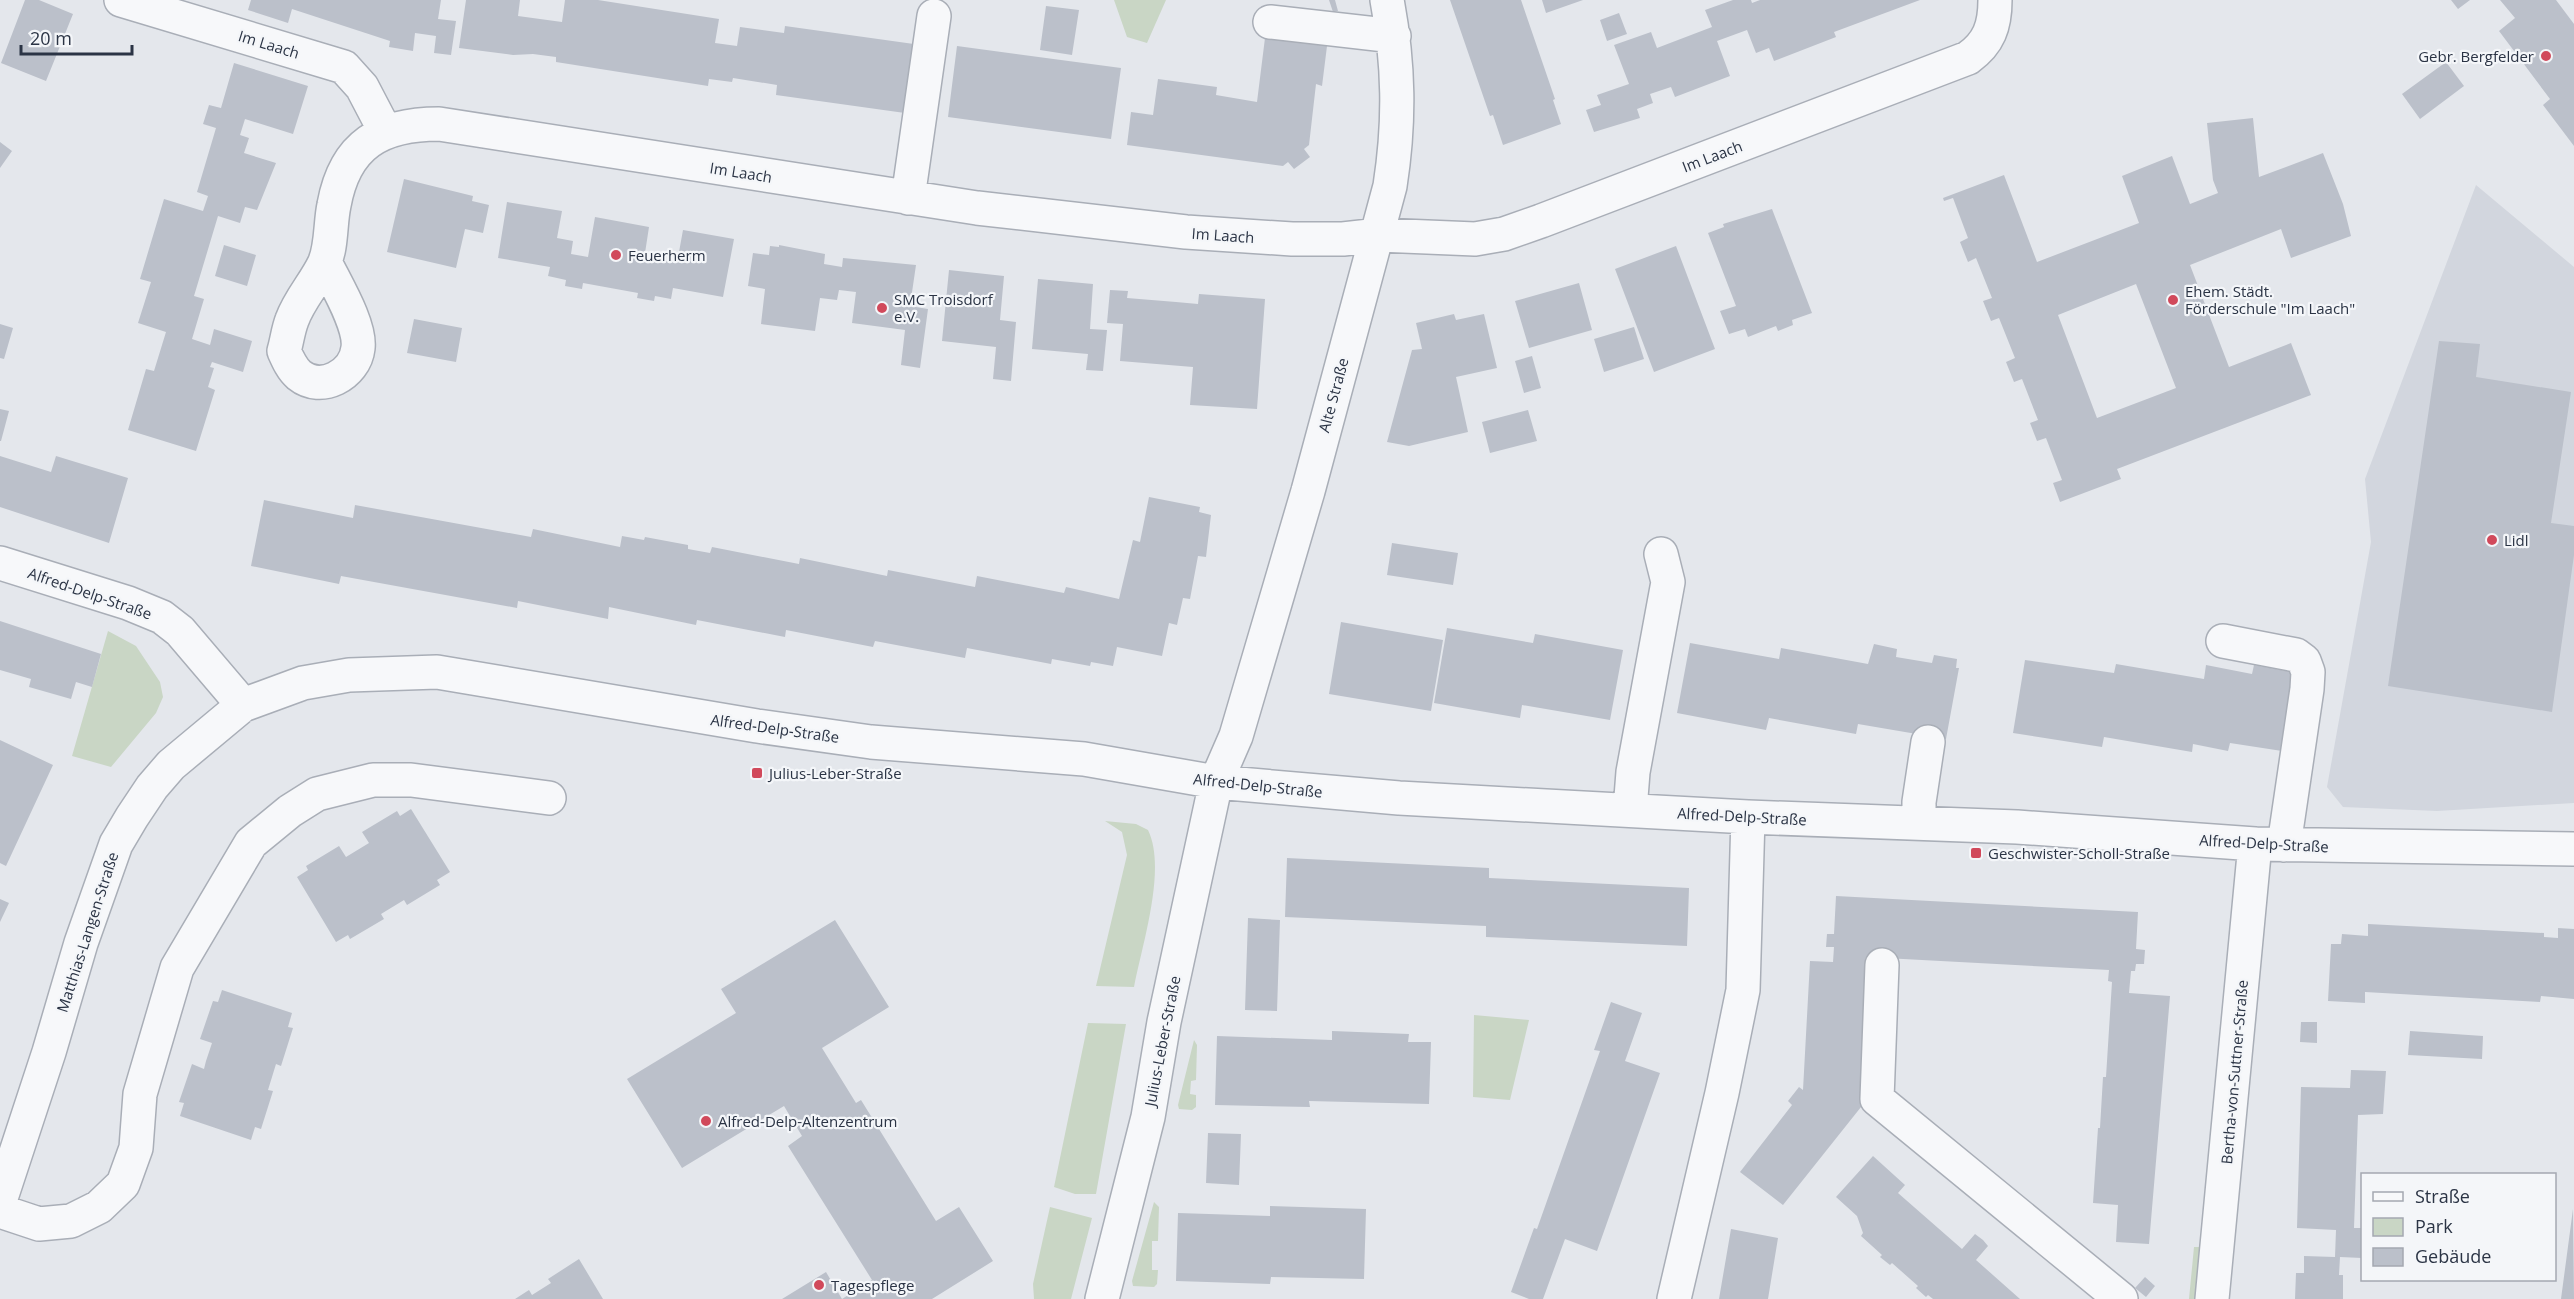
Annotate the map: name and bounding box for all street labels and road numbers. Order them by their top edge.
street label: Im Laach [236,25,302,63]
street label: Im Laach [1679,135,1745,177]
street label: Im Laach [708,157,774,187]
street label: Im Laach [1191,223,1255,247]
street label: Alte Straße [1313,355,1353,435]
street label: Alfred-Delp-Straße [25,562,155,624]
street label: Alfred-Delp-Straße [709,709,841,747]
street label: Alfred-Delp-Straße [1192,768,1324,802]
street label: Alfred-Delp-Straße [1677,803,1807,829]
street label: Alfred-Delp-Straße [2199,830,2329,856]
street label: Matthias-Langen-Straße [52,849,122,1015]
street label: Julius-Leber-Straße [1139,974,1184,1110]
street label: Bertha-von-Suttner-Straße [2216,979,2252,1165]

